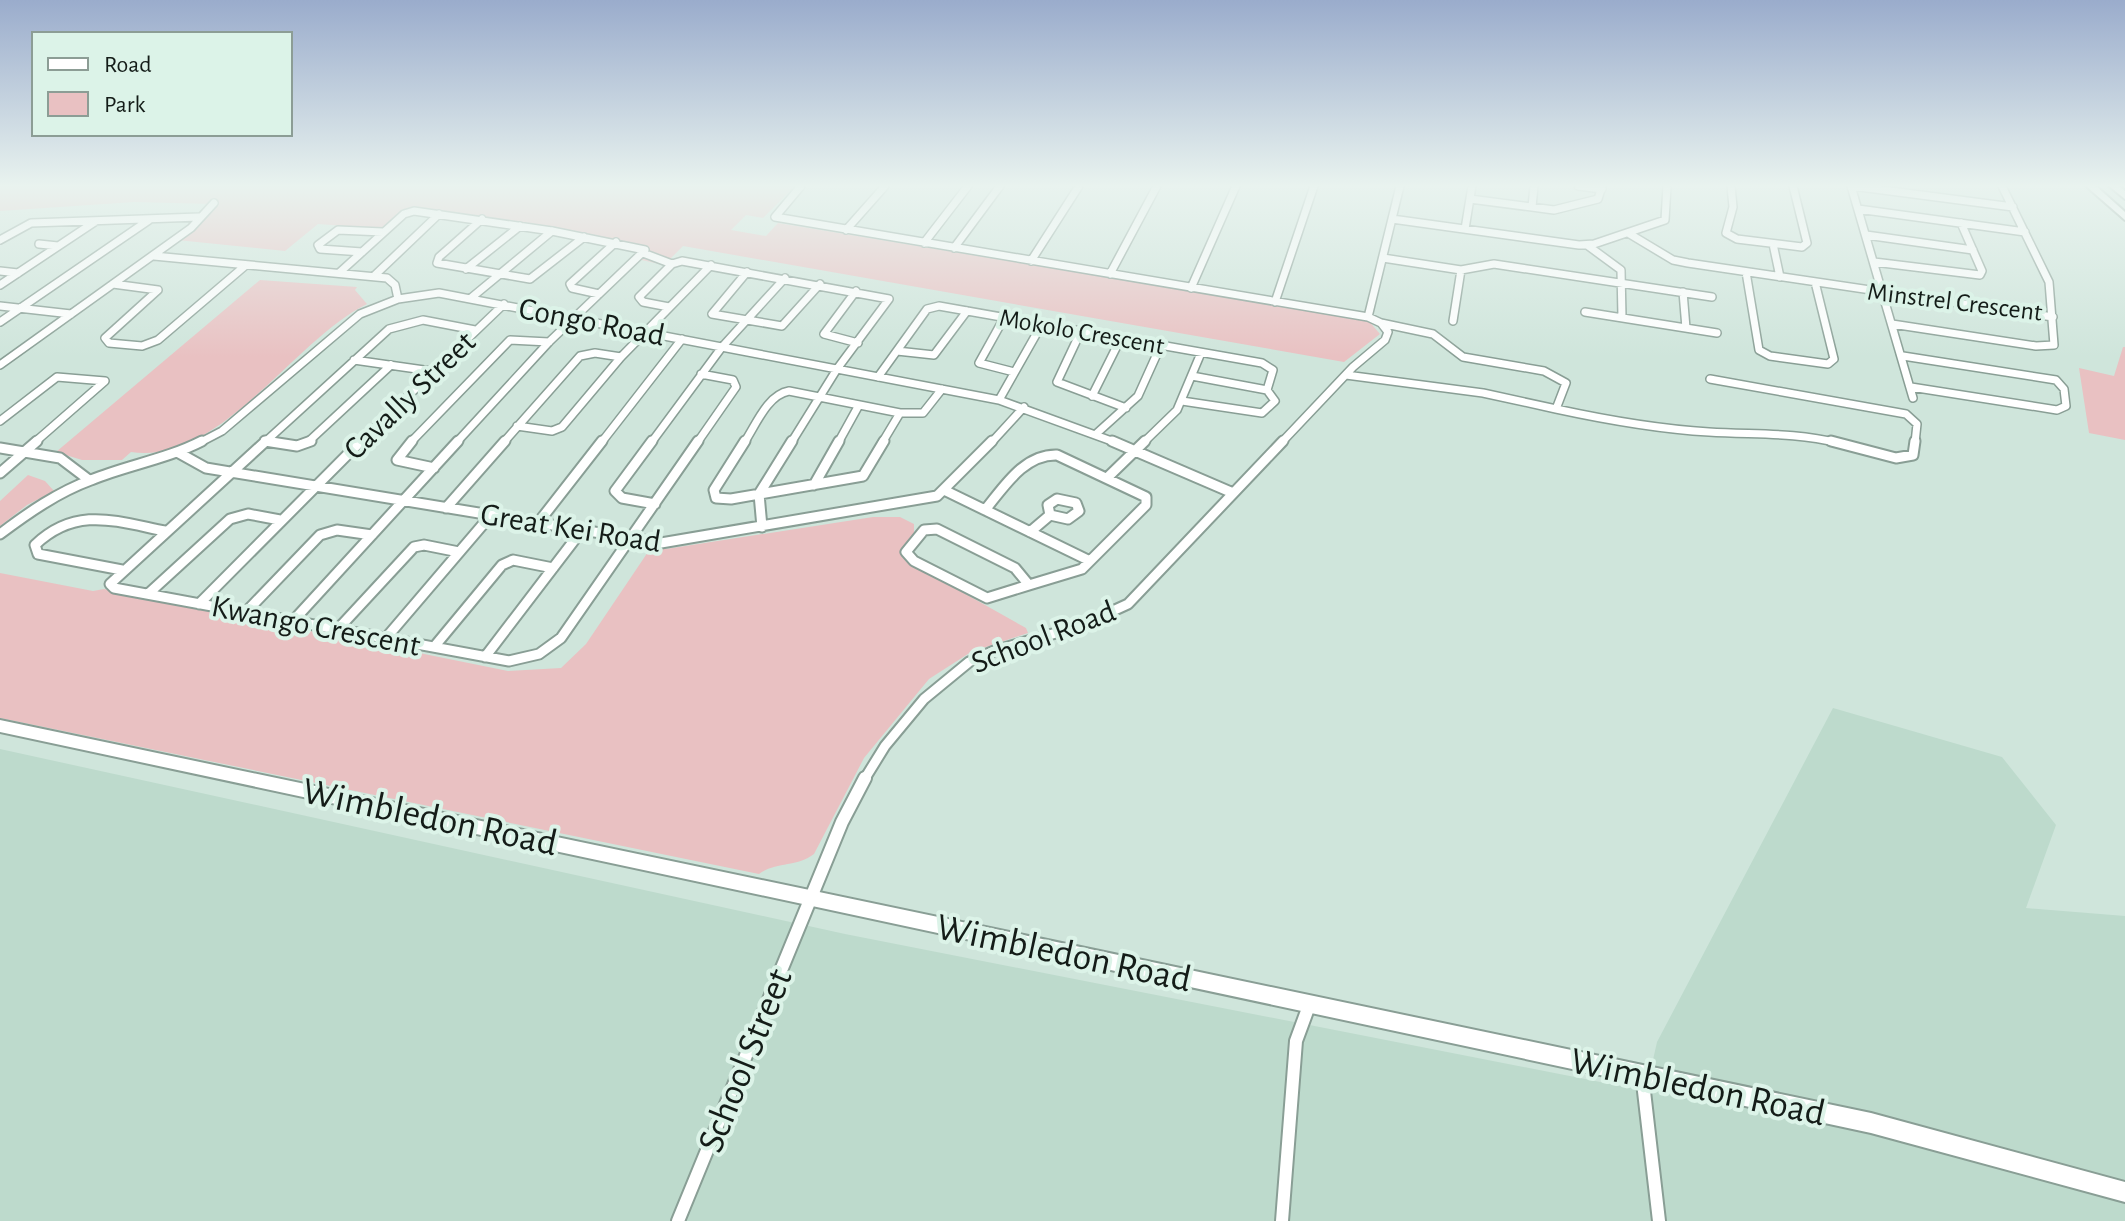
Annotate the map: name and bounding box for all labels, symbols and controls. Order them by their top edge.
legend [32,32,292,136]
text: Road [104,53,152,77]
text: Park [104,93,145,117]
street label: Minstrel Crescent [1866,278,2044,326]
street label: Congo Road [516,292,668,352]
street label: Mokolo Crescent [997,305,1166,359]
street label: Cavally Street [338,326,482,466]
street label: Great Kei Road [478,498,663,558]
street label: Kwango Crescent [209,590,423,662]
street label: School Road [967,595,1120,679]
street label: Wimbledon Road [299,772,560,864]
street label: Wimbledon Road [933,908,1194,1000]
street label: School Street [692,964,800,1158]
street label: Wimbledon Road [1567,1042,1828,1134]

